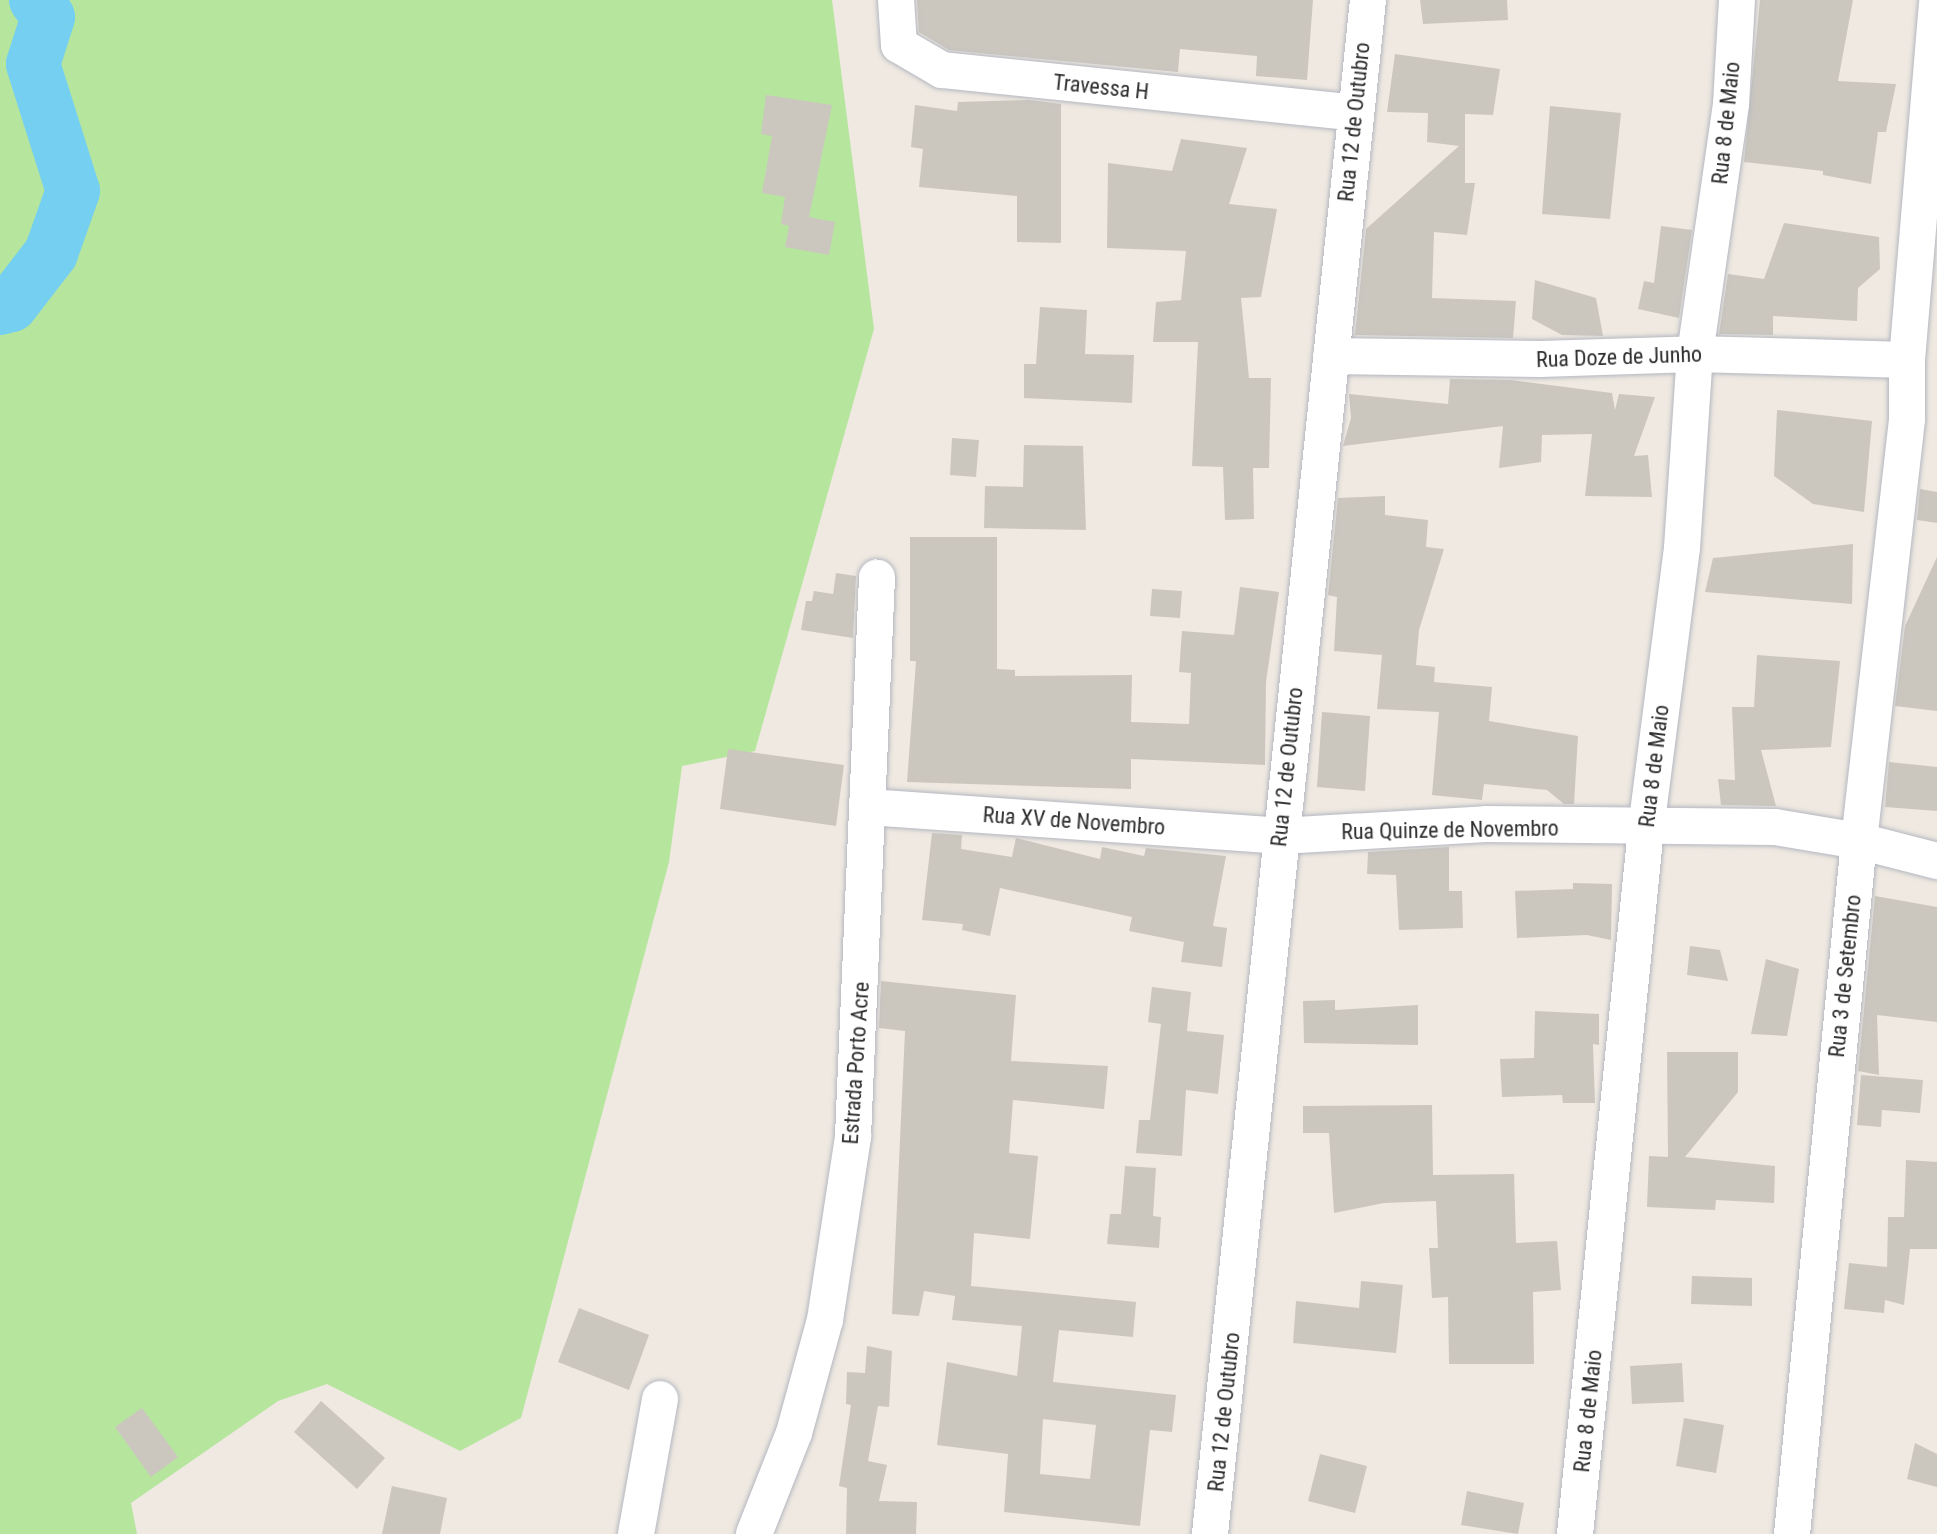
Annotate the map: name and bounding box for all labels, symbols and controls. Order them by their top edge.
street label: Rua 12 de Outubro [1332,41,1376,203]
street label: Rua 8 de Maio [1706,60,1746,186]
street label: Travessa H [1052,69,1150,105]
street label: Rua Doze de Junho [1536,341,1702,373]
street label: Rua 12 de Outubro [1265,686,1309,848]
street label: Rua 8 de Maio [1633,703,1675,829]
street label: Rua XV de Novembro [982,801,1166,841]
street label: Rua Quinze de Novembro [1341,815,1559,845]
street label: Rua 3 de Setembro [1823,893,1867,1059]
street label: Estrada Porto Acre [837,981,875,1145]
street label: Rua 12 de Outubro [1202,1331,1246,1493]
street label: Rua 8 de Maio [1568,1348,1608,1474]

